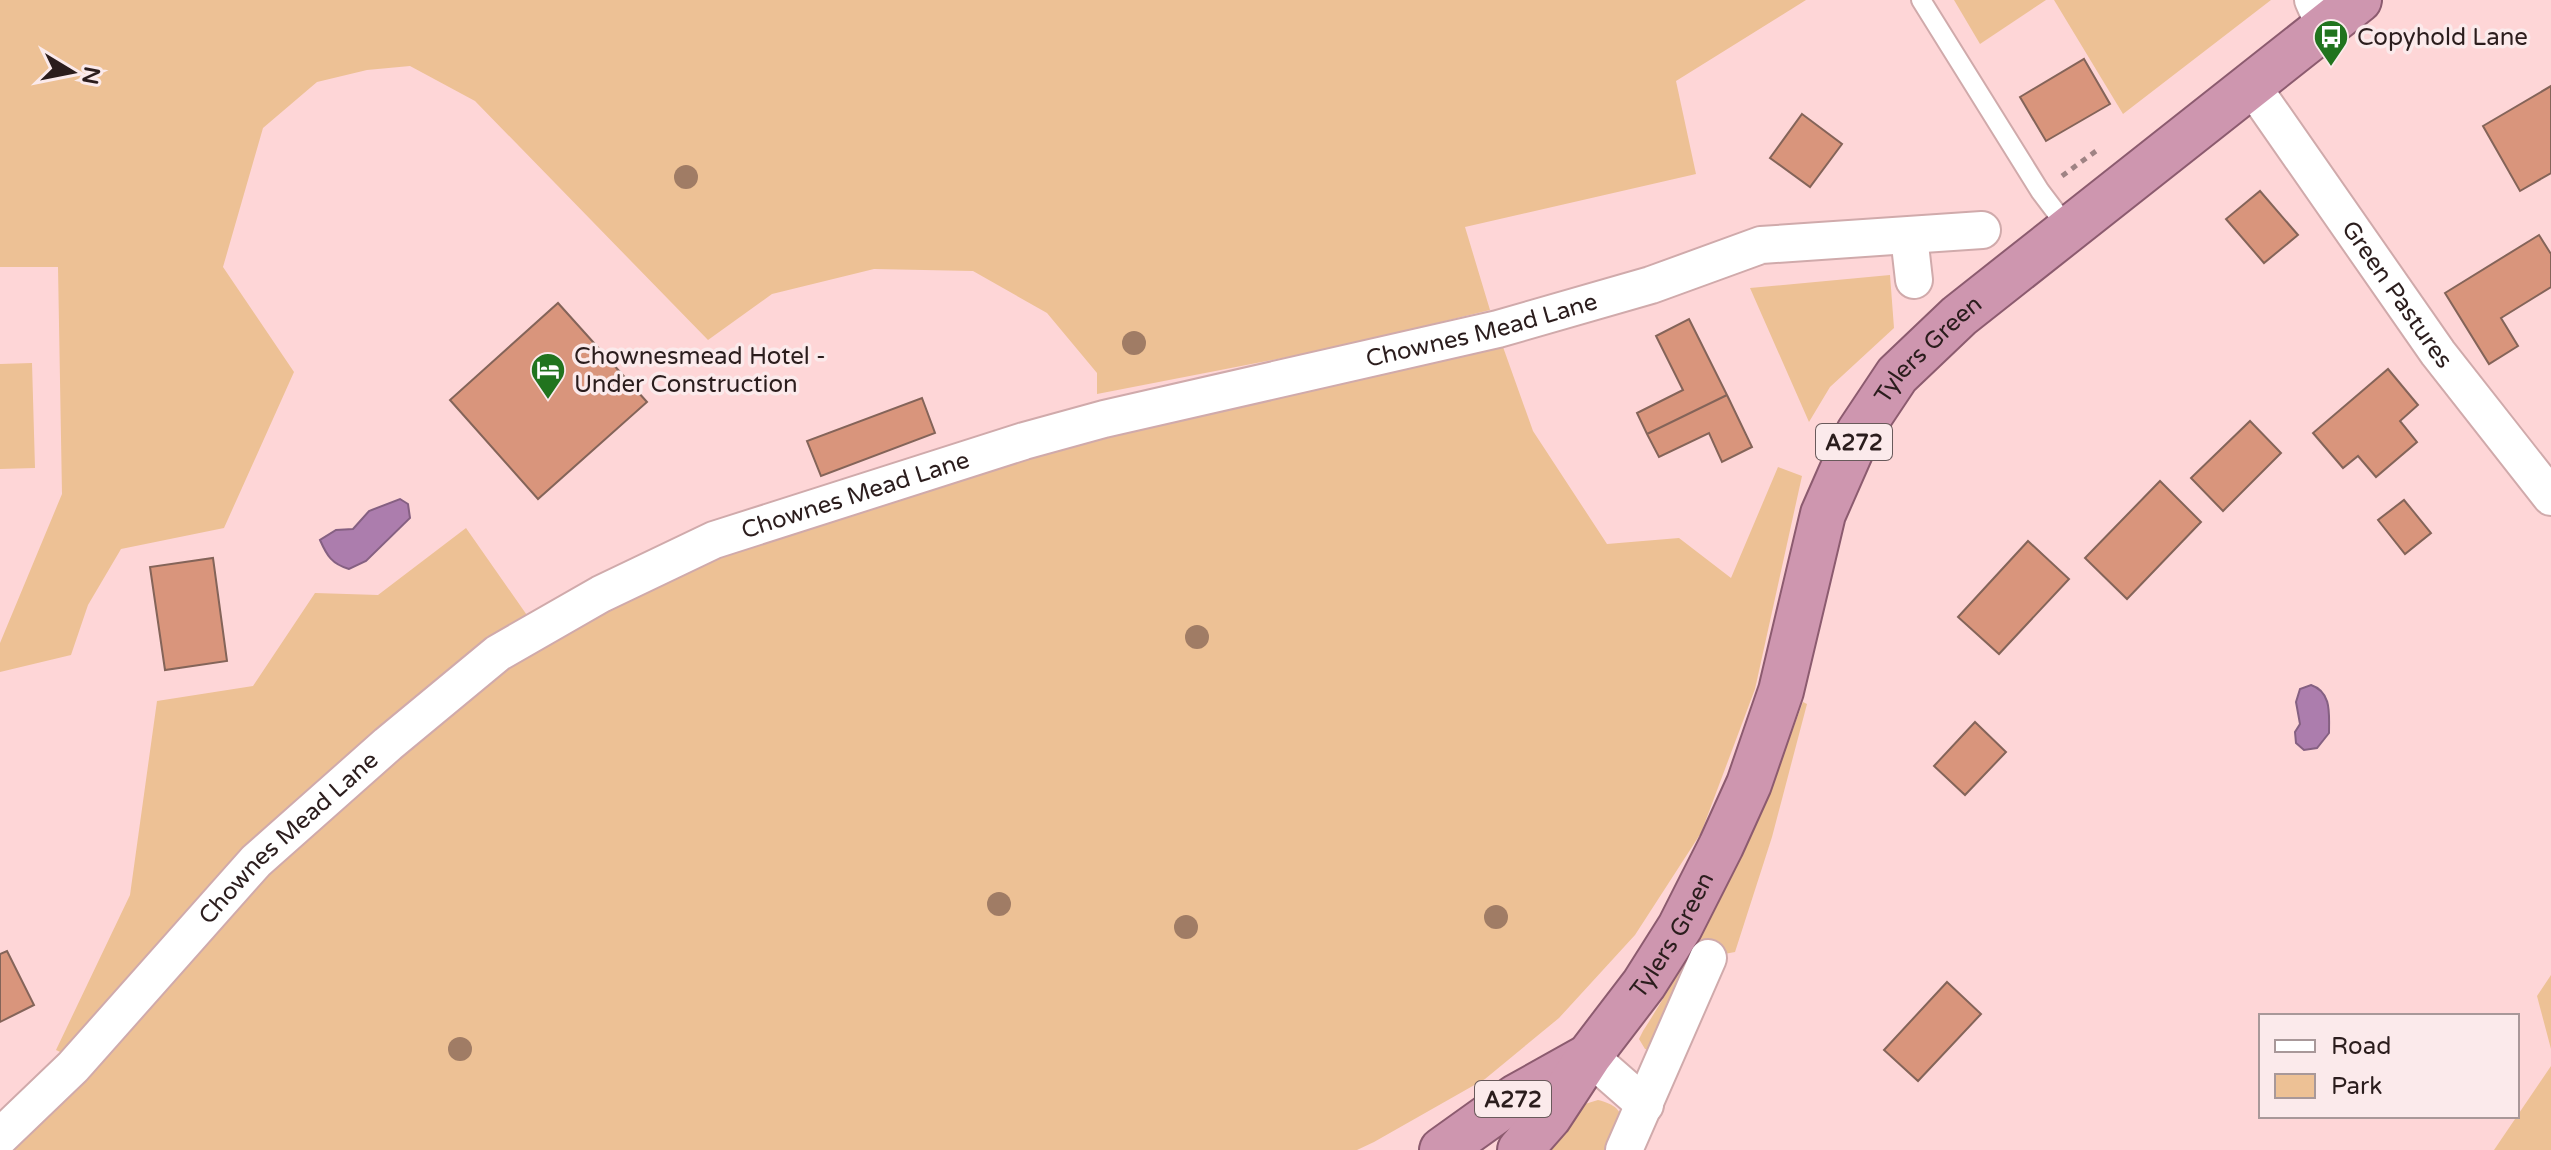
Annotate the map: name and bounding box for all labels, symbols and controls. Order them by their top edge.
bus stop icon: Copyhold Lane [2312,18,2350,68]
place label: Copyhold Lane [2357,23,2528,52]
north arrow [32,32,112,112]
text: N [76,64,105,86]
street label: Green Pastures [2335,215,2458,374]
street label: Chownes Mead Lane [1363,287,1601,374]
street label: Tylers Green [1868,290,1988,409]
place label: Chownesmead Hotel - Under Construction [574,342,826,399]
hotel icon: Chownesmead Hotel - Under Construction [529,351,567,401]
road number: A272 [1816,424,1892,460]
street label: Chownes Mead Lane [738,445,973,545]
street label: Chownes Mead Lane [193,746,384,930]
street label: Tylers Green [1624,867,1720,1004]
legend [2259,1014,2519,1118]
text: Road [2331,1032,2391,1061]
text: Park [2331,1072,2382,1101]
road number: A272 [1475,1081,1551,1117]

